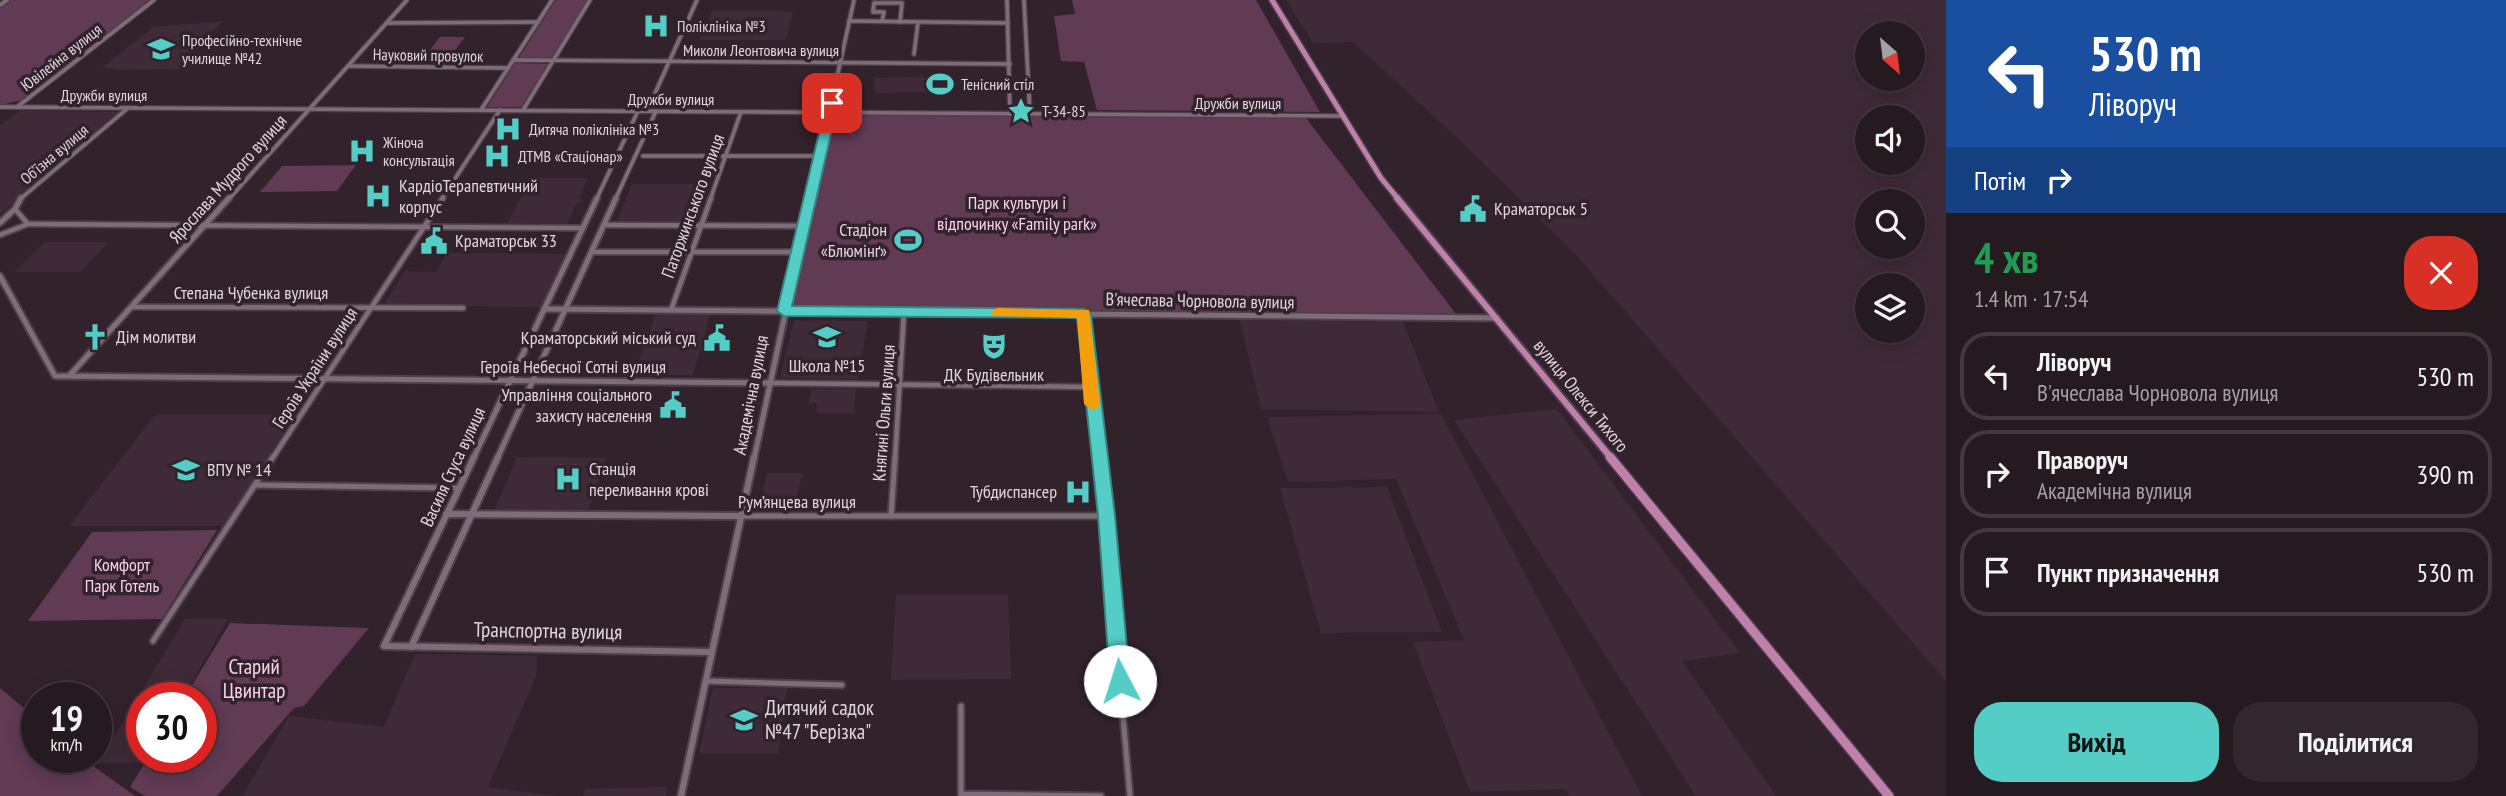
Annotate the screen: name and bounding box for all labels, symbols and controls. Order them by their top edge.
hospital icon: Поліклініка №3 [641,11,671,41]
place label: Поліклініка №3 [677,16,766,36]
street label: Ювілейна вулиця [16,19,106,95]
north arrow [1855,21,1925,91]
map controls [1855,21,1925,343]
text: 530 m [2089,21,2202,85]
icon: left [1974,28,2065,119]
place label: Професійно-технічне училище №42 [182,30,302,68]
school or university icon: Професійно-технічне училище №42 [146,34,176,64]
street label: Миколи Леонтовича вулиця [683,40,839,60]
street label: Науковий провулок [373,44,484,66]
sports icon: Тенісний стіл [925,69,955,99]
pin [802,73,862,133]
place label: Тенісний стіл [961,74,1034,94]
text: Ліворуч [2089,83,2177,125]
icon: arrive [813,84,851,122]
street label: Дружби вулиця [61,85,147,105]
street label: Дружби вулиця [628,89,714,109]
street label: Дружби вулиця [1195,93,1281,113]
place icon: Т-34-85 [1006,96,1036,126]
place label: Т-34-85 [1042,101,1086,121]
button: sound [1855,105,1925,175]
street label: Ярослава Мудрого вулиця [164,110,291,248]
hospital icon: Дитяча поліклініка №3 [493,114,523,144]
place label: Дитяча поліклініка №3 [529,119,659,139]
street label: Об’їзна вулиця [16,120,92,188]
street label: Паторжинського вулиця [656,131,729,281]
place label: Жіноча консультація [382,132,455,170]
hospital icon: Жіноча консультація [347,136,377,166]
hospital icon: ДТМВ «Стаціонар» [482,141,512,171]
place label: ДТМВ «Стаціонар» [518,146,623,166]
icon: right [2040,161,2078,199]
text: Потім [1974,164,2026,197]
place label: КардіоТерапевтичний корпус [399,174,538,218]
hospital icon: КардіоТерапевтичний корпус [363,181,393,211]
button: search [1855,189,1925,259]
park label: Парк культури і відпочинку «Family park» [937,191,1097,235]
public building icon: Краматорськ 5 [1458,194,1488,224]
place label: Краматорськ 5 [1494,197,1588,220]
place label: Стадіон «Блюмінґ» [821,218,887,262]
sports icon: Стадіон «Блюмінґ» [893,225,923,255]
public building icon: Краматорськ 33 [419,226,449,256]
place label: Краматорськ 33 [455,229,557,252]
text: 4 хв [1974,230,2039,285]
button: close [2404,236,2478,310]
button: layers [1855,273,1925,343]
street label: Степана Чубенка вулиця [174,281,328,304]
text: 1.4 km · 17:54 [1974,284,2088,313]
street label: В'ячеслава Чорновола вулиця [1105,287,1295,314]
street label: Героїв України вулиця [267,303,362,433]
church icon: Дім молитви [80,322,110,352]
school or university icon: Школа №15 [812,322,842,352]
public building icon: Краматорський міський суд [702,323,732,353]
place label: Дім молитви [116,325,196,348]
place label: Краматорський міський суд [521,326,696,349]
theatre icon: ДК Будівельник [979,331,1009,361]
street label: Академічна вулиця [728,333,773,457]
street label: вулиця Олекси Тихого [1529,335,1634,457]
street label: Княгині Ольги вулиця [867,344,900,482]
text: Ліворуч [2037,345,2111,378]
place label: Школа №15 [789,354,865,377]
street label: Героїв Небесної Сотні вулиця [480,355,666,378]
icon: left [1978,357,2016,395]
text: 530 m [2416,360,2474,393]
place label: ДК Будівельник [944,363,1044,386]
text: В'ячеслава Чорновола вулиця [2037,378,2278,407]
place label: Управління соціального захисту населення [501,383,652,427]
public building icon: Управління соціального захисту населення [658,390,688,420]
street label: Василя Стуса вулиця [415,403,490,530]
text: Праворуч [2037,443,2128,476]
school or university icon: ВПУ № 14 [171,455,201,485]
icon: right [1978,455,2016,493]
place label: Станція переливання крові [589,457,709,501]
place label: ВПУ № 14 [207,458,271,481]
text: 390 m [2416,458,2474,491]
hospital icon: Станція переливання крові [553,464,583,494]
text: Академічна вулиця [2037,476,2192,505]
hospital icon: Тубдиспансер [1063,477,1093,507]
place label: Тубдиспансер [970,480,1057,503]
street label: Рум’янцева вулиця [738,490,856,513]
park label: Комфорт Парк Готель [85,553,159,597]
icon: arrive [1978,553,2016,591]
text: Пункт призначення [2037,556,2219,589]
text: 530 m [2416,556,2474,589]
street label: Транспортна вулиця [474,616,623,645]
position arrow [1083,644,1157,718]
park label: Старий Цвинтар [223,653,285,704]
speed limit sign: 30 [126,682,217,773]
place label: Дитячий садок №47 "Берізка" [765,694,874,745]
text: 19 [50,695,83,741]
button: Вихід [1974,702,2219,782]
button: Поділитися [2233,702,2478,782]
school or university icon: Дитячий садок №47 "Берізка" [729,705,759,735]
text: km/h [51,733,82,756]

